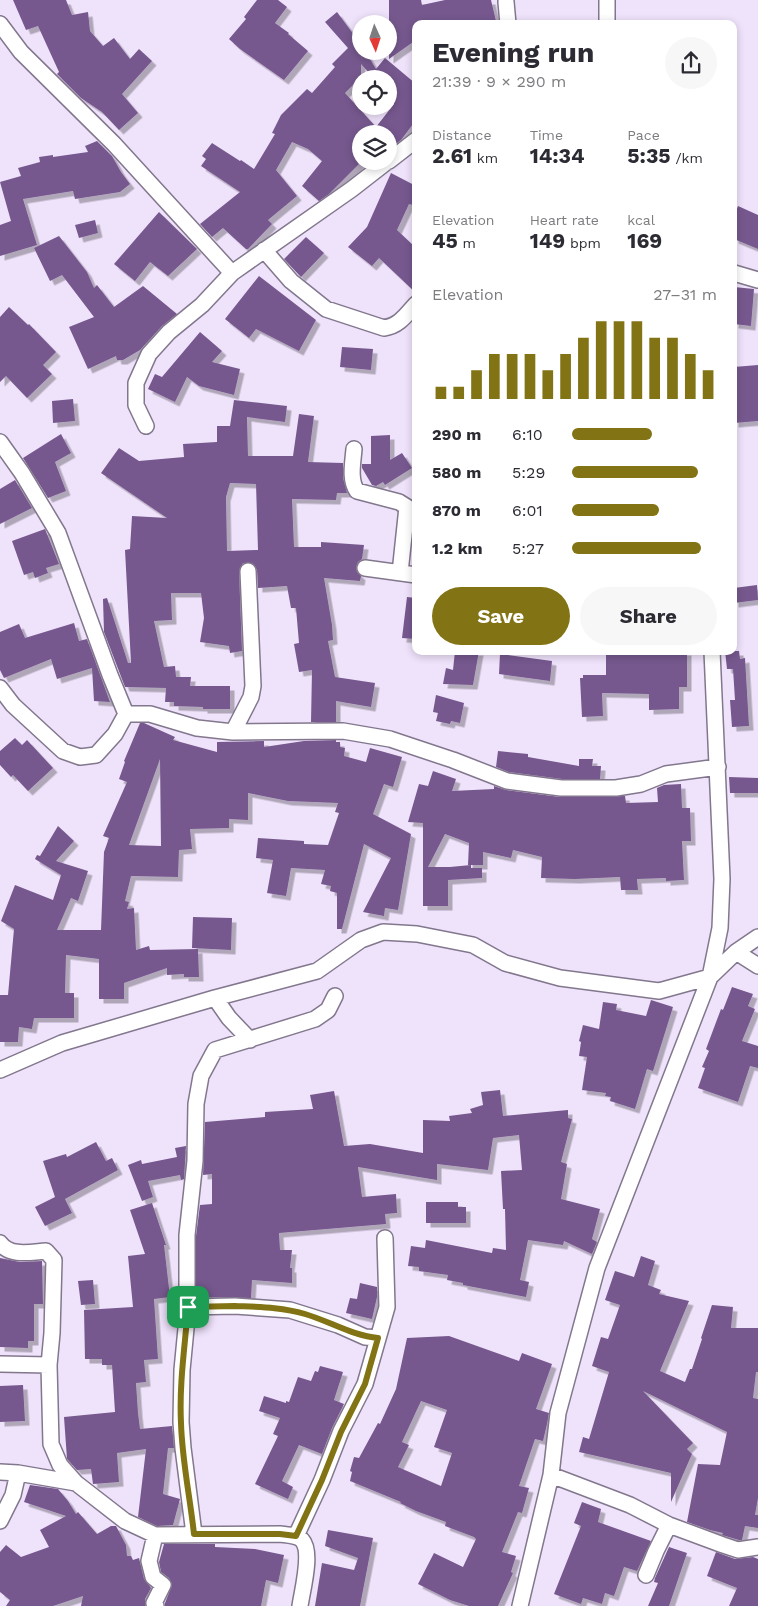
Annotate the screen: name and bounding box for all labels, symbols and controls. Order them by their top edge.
north arrow [352,15,398,60]
map controls [352,15,397,170]
text: Evening run [432,36,594,69]
button: share [665,37,717,89]
button: locate [352,70,397,115]
text: 21:39 · 9 × 290 m [432,72,566,91]
button: layers [352,125,397,170]
text: Distance [432,127,492,143]
text: Time [530,127,563,143]
text: Pace [627,127,660,143]
text: 2.61 [432,143,472,168]
text: 14:34 [530,143,585,168]
text: 5:35 [627,143,671,168]
text: km [472,150,498,166]
text: /km [671,150,703,166]
text: Elevation [432,212,495,228]
text: Heart rate [530,212,599,228]
text: kcal [627,212,655,228]
text: 45 [432,228,458,253]
text: 149 [530,228,565,253]
text: 169 [627,228,662,253]
text: m [458,235,476,251]
text: bpm [565,235,601,251]
text: Elevation [432,285,503,304]
text: 27–31 m [653,285,717,304]
text: 290 m [432,425,481,444]
text: 6:10 [512,425,543,444]
text: 580 m [432,463,481,482]
text: 5:29 [512,463,545,482]
text: 870 m [432,501,481,520]
text: 6:01 [512,501,543,520]
text: 1.2 km [432,539,483,558]
text: 5:27 [512,539,544,558]
button: Save [432,587,570,645]
button: Share [580,587,717,645]
pin [167,1286,209,1328]
icon: arrive [174,1293,202,1321]

